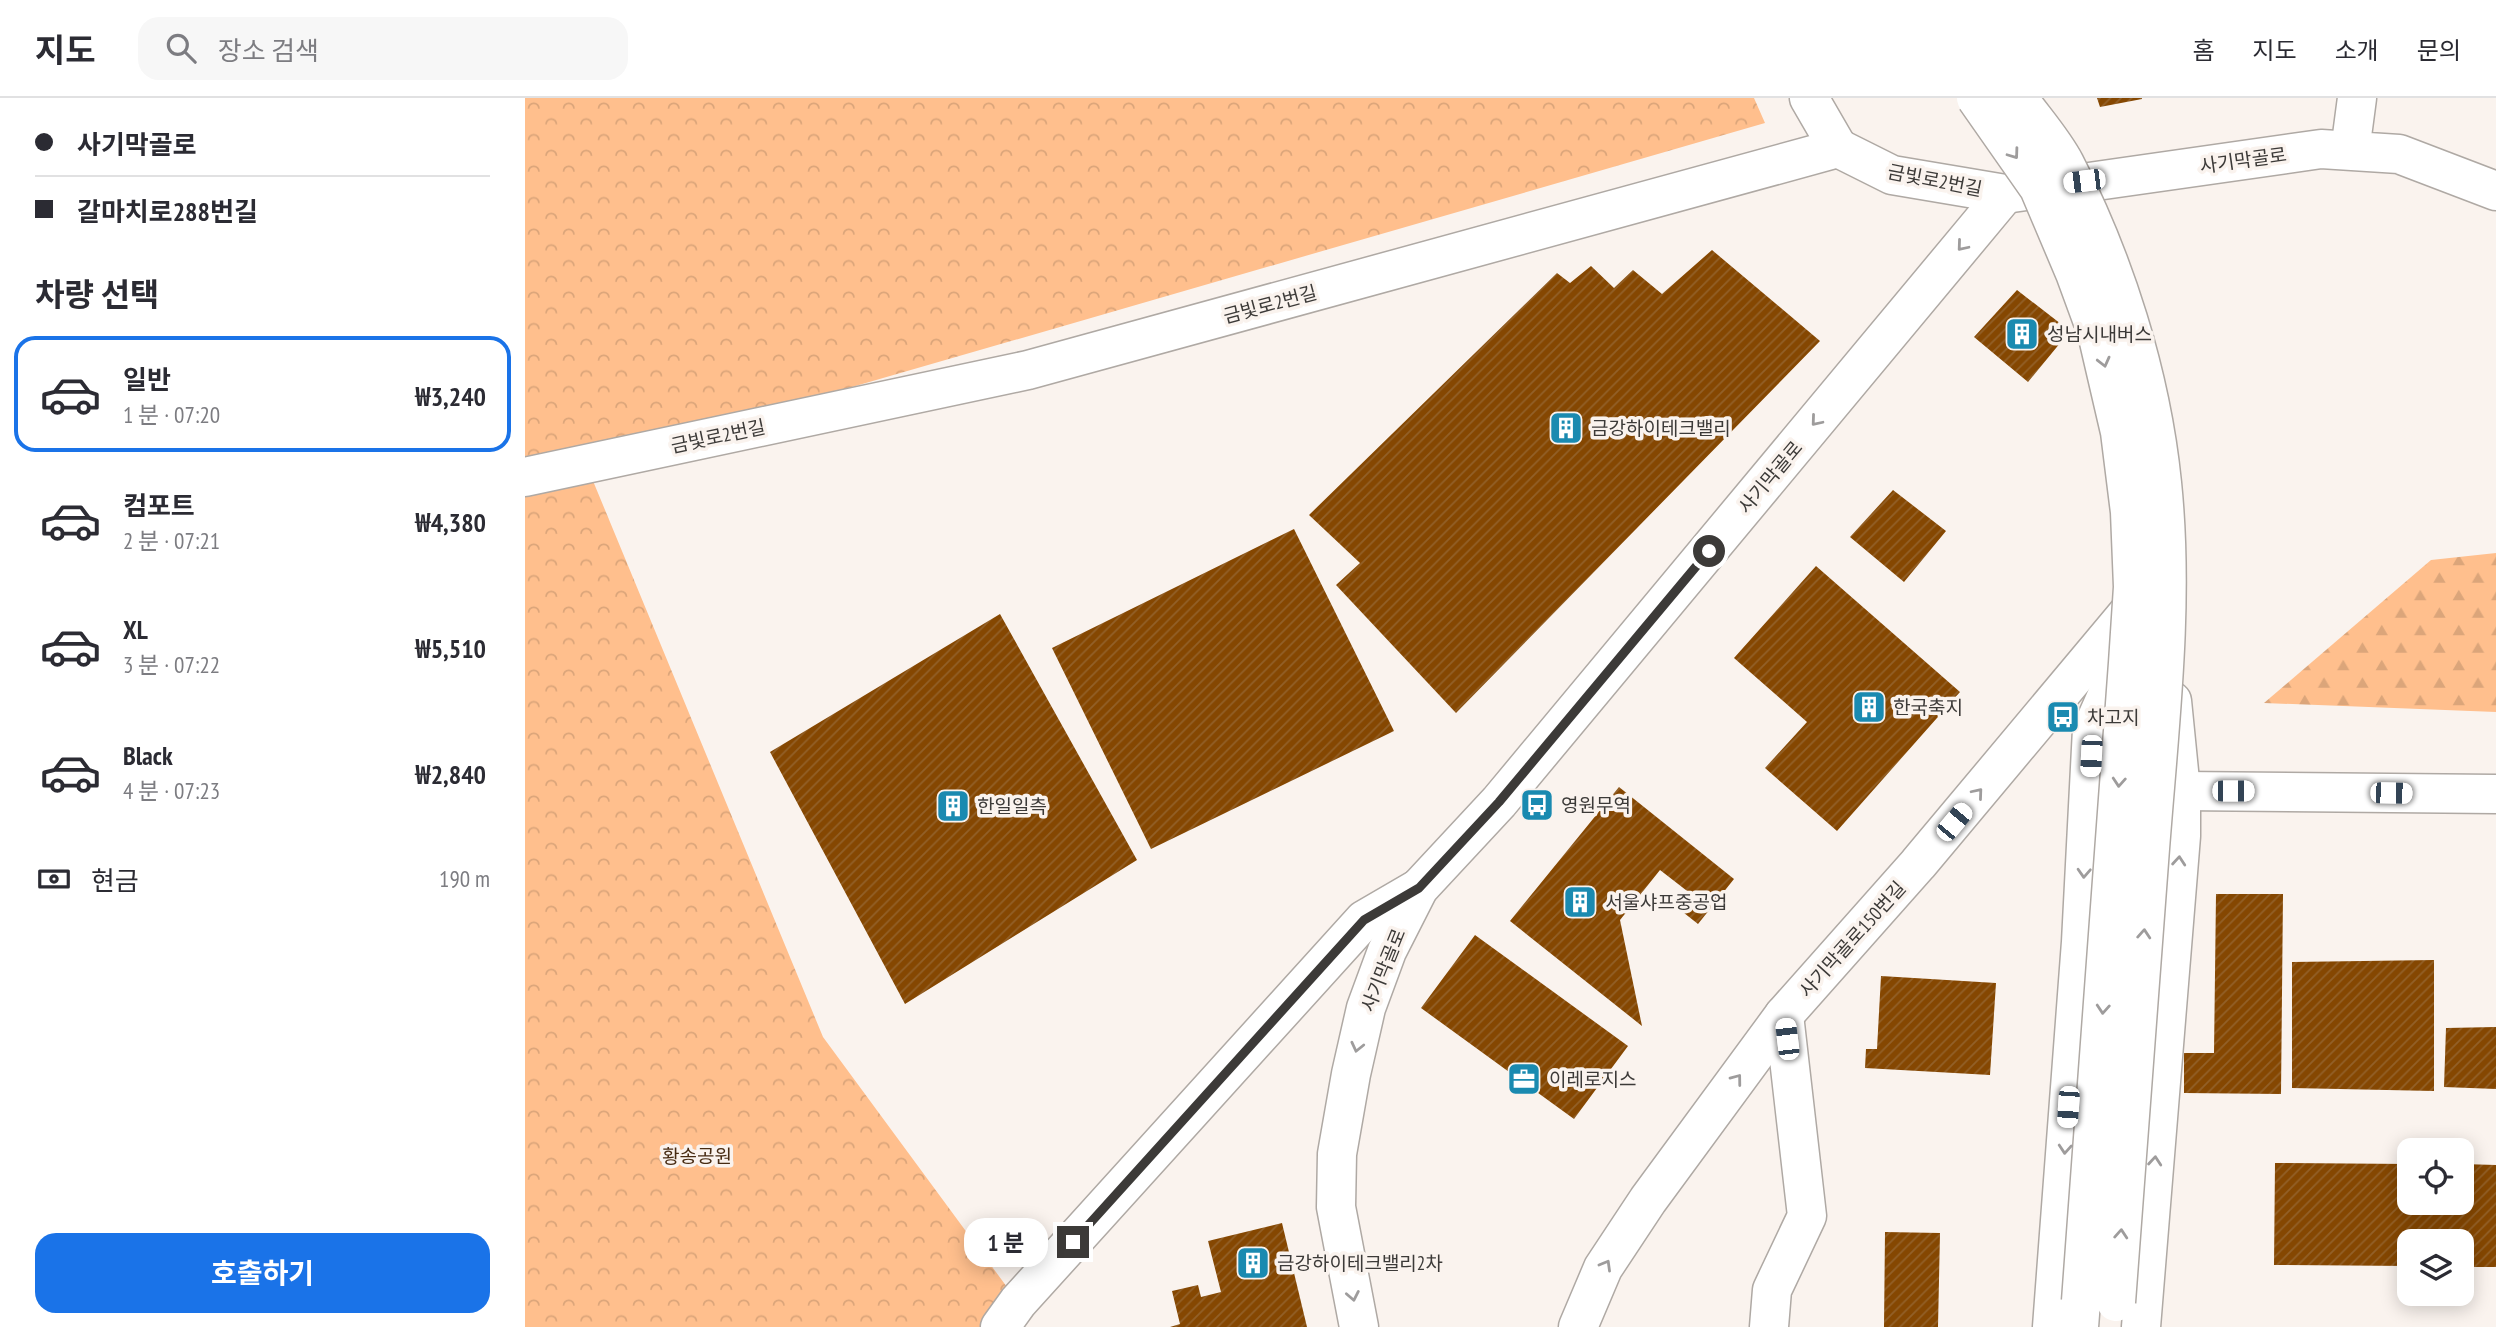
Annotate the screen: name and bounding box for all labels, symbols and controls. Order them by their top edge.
search box [138,17,628,80]
text: 지도 [35,28,96,71]
icon: search [162,29,200,67]
text: 장소 검색 [218,34,319,67]
text: 홈 [2192,35,2214,66]
text: 지도 [2252,35,2297,66]
text: 소개 [2335,35,2379,66]
text: 문의 [2417,35,2461,66]
text: 사기막골로 [77,128,197,161]
street label: 사기막골로 [2198,142,2288,178]
one-way arrow [2006,147,2018,159]
street label: 금빛로2번길 [1886,159,1984,201]
car [2062,168,2107,194]
text: 갈마치로288번길 [77,195,258,228]
one-way arrow [1958,238,1970,251]
text: 차량 선택 [35,273,159,315]
street label: 금빛로2번길 [1221,280,1319,328]
building icon: 성남시내버스 [2003,315,2041,353]
place label: 성남시내버스 [2047,322,2152,346]
one-way arrow [2096,355,2110,367]
icon: car [39,363,102,426]
text: 일반 [123,363,171,396]
text: ₩3,240 [415,380,486,413]
text: 1 분 · 07:20 [123,400,220,429]
building icon: 금강하이테크밸리 [1547,409,1585,447]
one-way arrow [1812,413,1824,426]
street label: 금빛로2번길 [669,414,767,458]
place label: 금강하이테크밸리 [1591,416,1731,440]
street label: 사기막골로 [1733,436,1807,518]
icon: car [39,489,102,552]
text: 컴포트 [123,489,195,522]
text: ₩4,380 [415,506,486,539]
text: 2 분 · 07:21 [123,526,220,555]
route start [1693,535,1725,567]
text: XL [123,613,148,646]
icon: car [39,615,102,678]
text: ₩5,510 [415,632,486,665]
text: 3 분 · 07:22 [123,650,220,679]
building icon: 한국축지 [1850,688,1888,726]
place label: 한국축지 [1893,695,1963,719]
bus stop icon: 차고지 [2044,698,2082,736]
place label: 차고지 [2087,705,2139,729]
car [2080,734,2103,778]
text: Black [123,739,173,772]
icon: car [39,741,102,804]
text: ₩2,840 [415,758,486,791]
text: 4 분 · 07:23 [123,776,220,805]
one-way arrow [2112,777,2127,788]
car [2213,781,2255,802]
car [2370,782,2413,804]
bus stop icon: 영원무역 [1518,786,1556,824]
building icon: 한일일측 [934,787,972,825]
one-way arrow [1970,788,1982,801]
place label: 영원무역 [1561,793,1631,817]
place label: 한일일측 [977,794,1047,818]
car [1933,799,1976,845]
one-way arrow [2171,855,2186,866]
icon: cash [35,860,73,898]
text: 현금 [91,864,139,897]
text: 190 m [439,864,490,893]
one-way arrow [2077,868,2092,879]
street label: 사기막골로150번길 [1794,876,1910,1002]
building icon: 서울샤프중공업 [1561,883,1599,921]
place label: 서울샤프중공업 [1605,890,1727,914]
street label: 사기막골로 [1356,925,1410,1015]
one-way arrow [2136,928,2151,939]
one-way arrow [2095,1004,2110,1015]
car [1775,1017,1800,1061]
one-way arrow [1351,1041,1365,1053]
office icon: 이레로지스 [1505,1060,1543,1098]
place label: 이레로지스 [1549,1067,1636,1091]
one-way arrow [1728,1074,1741,1087]
car [2057,1085,2080,1129]
map controls [2397,1138,2474,1306]
button: locate [2397,1138,2474,1215]
park label: 황송공원 [662,1144,732,1168]
one-way arrow [2058,1144,2073,1155]
one-way arrow [2147,1156,2162,1167]
callout: 1 분 [965,1218,1049,1266]
route end [1057,1226,1089,1258]
text: 1 분 [988,1228,1024,1257]
one-way arrow [2113,1228,2128,1239]
button: layers [2397,1229,2474,1306]
button: 호출하기 [35,1233,490,1313]
building icon: 금강하이테크밸리2차 [1234,1244,1272,1282]
place label: 금강하이테크밸리2차 [1277,1251,1443,1275]
one-way arrow [1597,1259,1610,1272]
one-way arrow [1344,1289,1359,1301]

